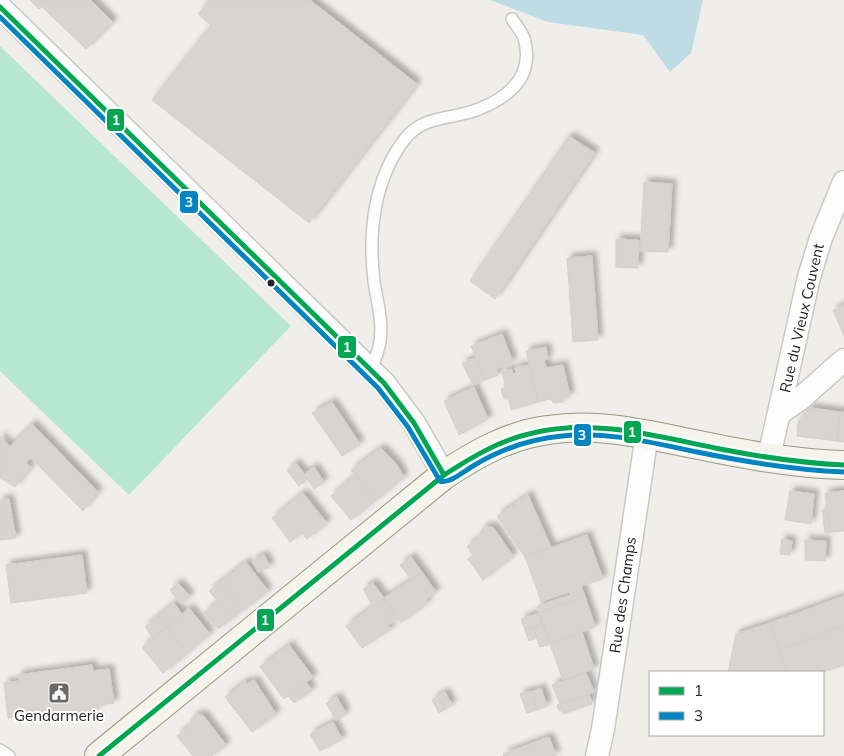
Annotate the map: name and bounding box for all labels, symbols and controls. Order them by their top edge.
line badge: 1 [106,108,125,132]
text: 1 [112,111,120,129]
line badge: 3 [179,190,199,214]
text: 3 [185,193,193,211]
street label: Rue du Vieux Couvent [775,241,828,394]
unlabelled marker [266,278,276,288]
line badge: 1 [337,335,357,359]
text: 1 [343,338,351,356]
line badge: 1 [623,420,642,444]
line badge: 3 [573,423,592,447]
text: 1 [628,423,636,441]
text: 3 [578,426,586,444]
street label: Rue des Champs [605,536,640,654]
line badge: 1 [256,608,275,632]
text: 1 [261,611,269,629]
legend [649,671,824,736]
public building icon: Gendarmerie [47,681,71,705]
text: 1 [694,681,703,700]
place label: Gendarmerie [14,706,104,725]
text: 3 [694,706,703,725]

